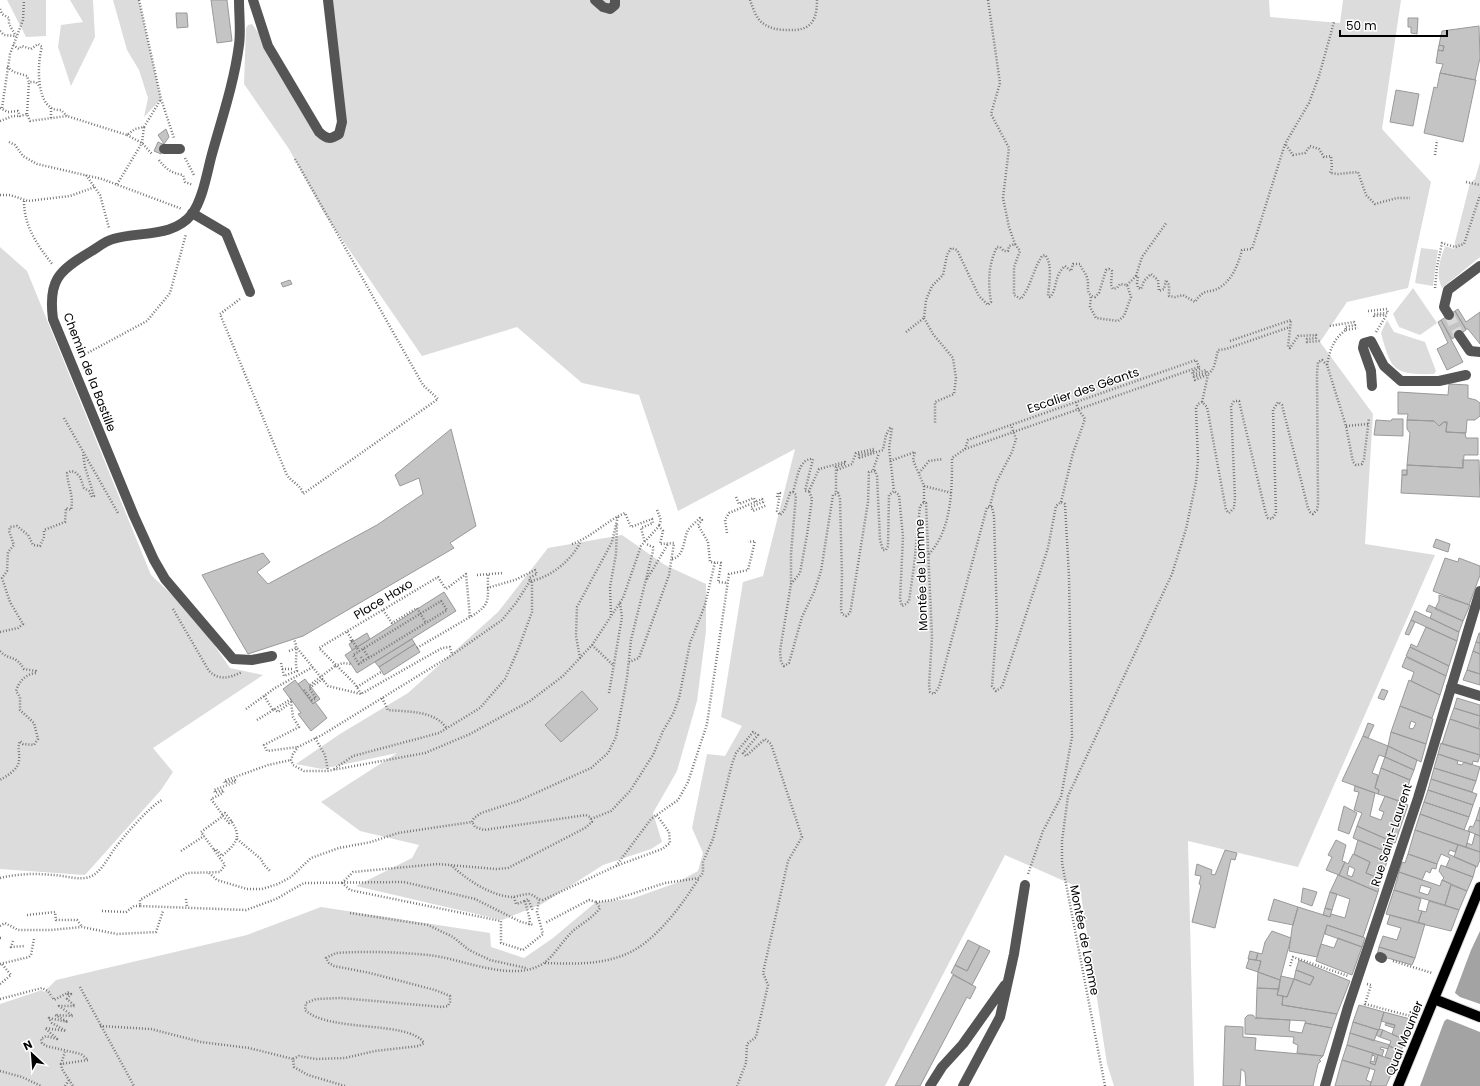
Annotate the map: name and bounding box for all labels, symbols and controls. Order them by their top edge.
scale bar [1340,12,1447,38]
text: 50 m [1346,17,1377,34]
street label: Chemin de la Bastille [59,310,121,434]
street label: Escalier des Géants [1025,363,1141,417]
street label: Montée de Lomme [911,519,931,631]
street label: Place Haxo [350,575,416,623]
street label: Rue Saint-Laurent [1366,781,1416,889]
street label: Montée de Lomme [1066,883,1104,997]
street label: Quai Mounier [1381,997,1427,1078]
north arrow [12,1034,52,1074]
text: N [20,1036,35,1054]

